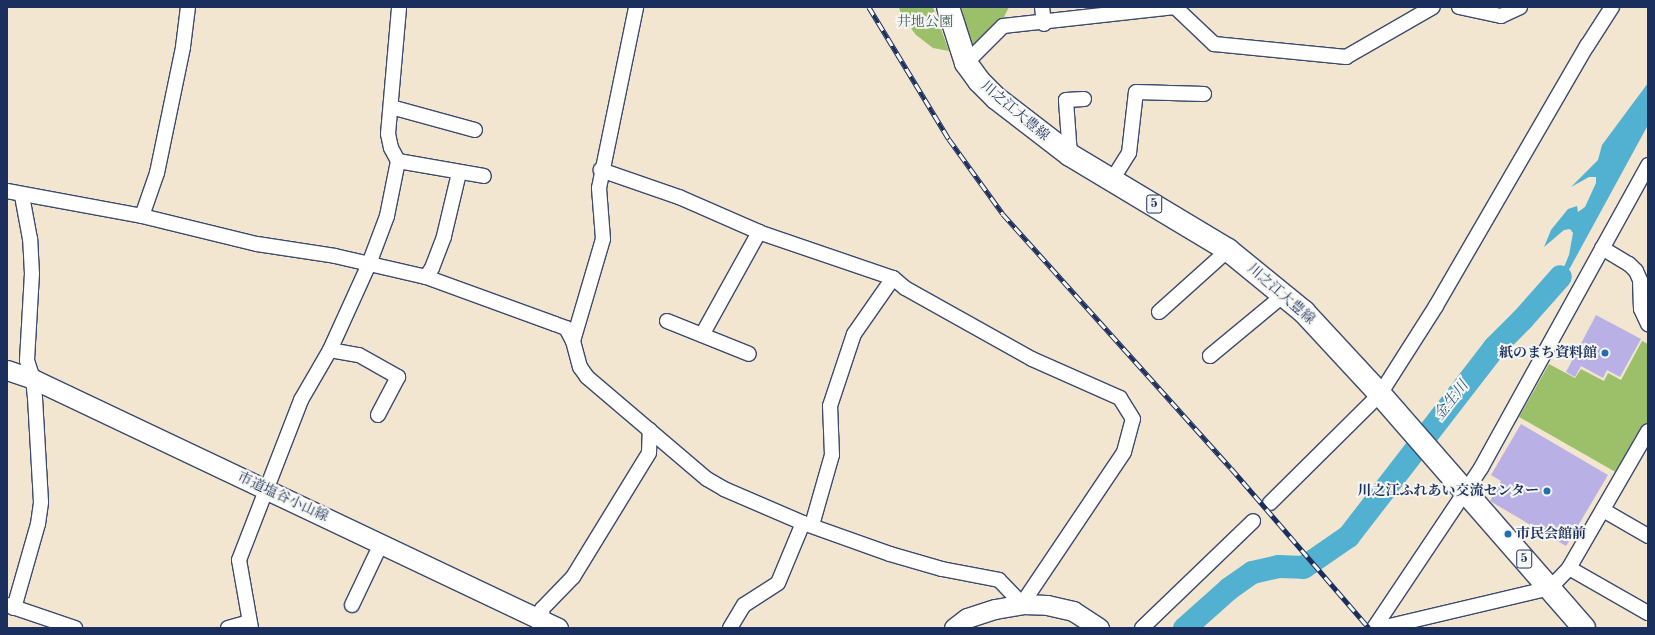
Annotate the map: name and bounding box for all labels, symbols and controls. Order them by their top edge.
park label: 井地公園 [897,14,953,30]
street label: 川之江大豊線 [977,78,1053,144]
road number: 5 [1146,193,1162,215]
street label: 川之江大豊線 [1244,260,1318,328]
place label: 紙のまち資料館 [1499,345,1597,361]
marker: 紙のまち資料館 [1600,348,1610,358]
water label: 金生川 [1431,378,1473,424]
street label: 市道塩谷小山線 [235,469,331,525]
place label: 川之江ふれあい交流センター [1357,483,1539,499]
marker: 川之江ふれあい交流センター [1542,486,1552,496]
place label: 市民会館前 [1516,526,1586,542]
marker: 市民会館前 [1503,529,1513,539]
road number: 5 [1516,548,1532,570]

